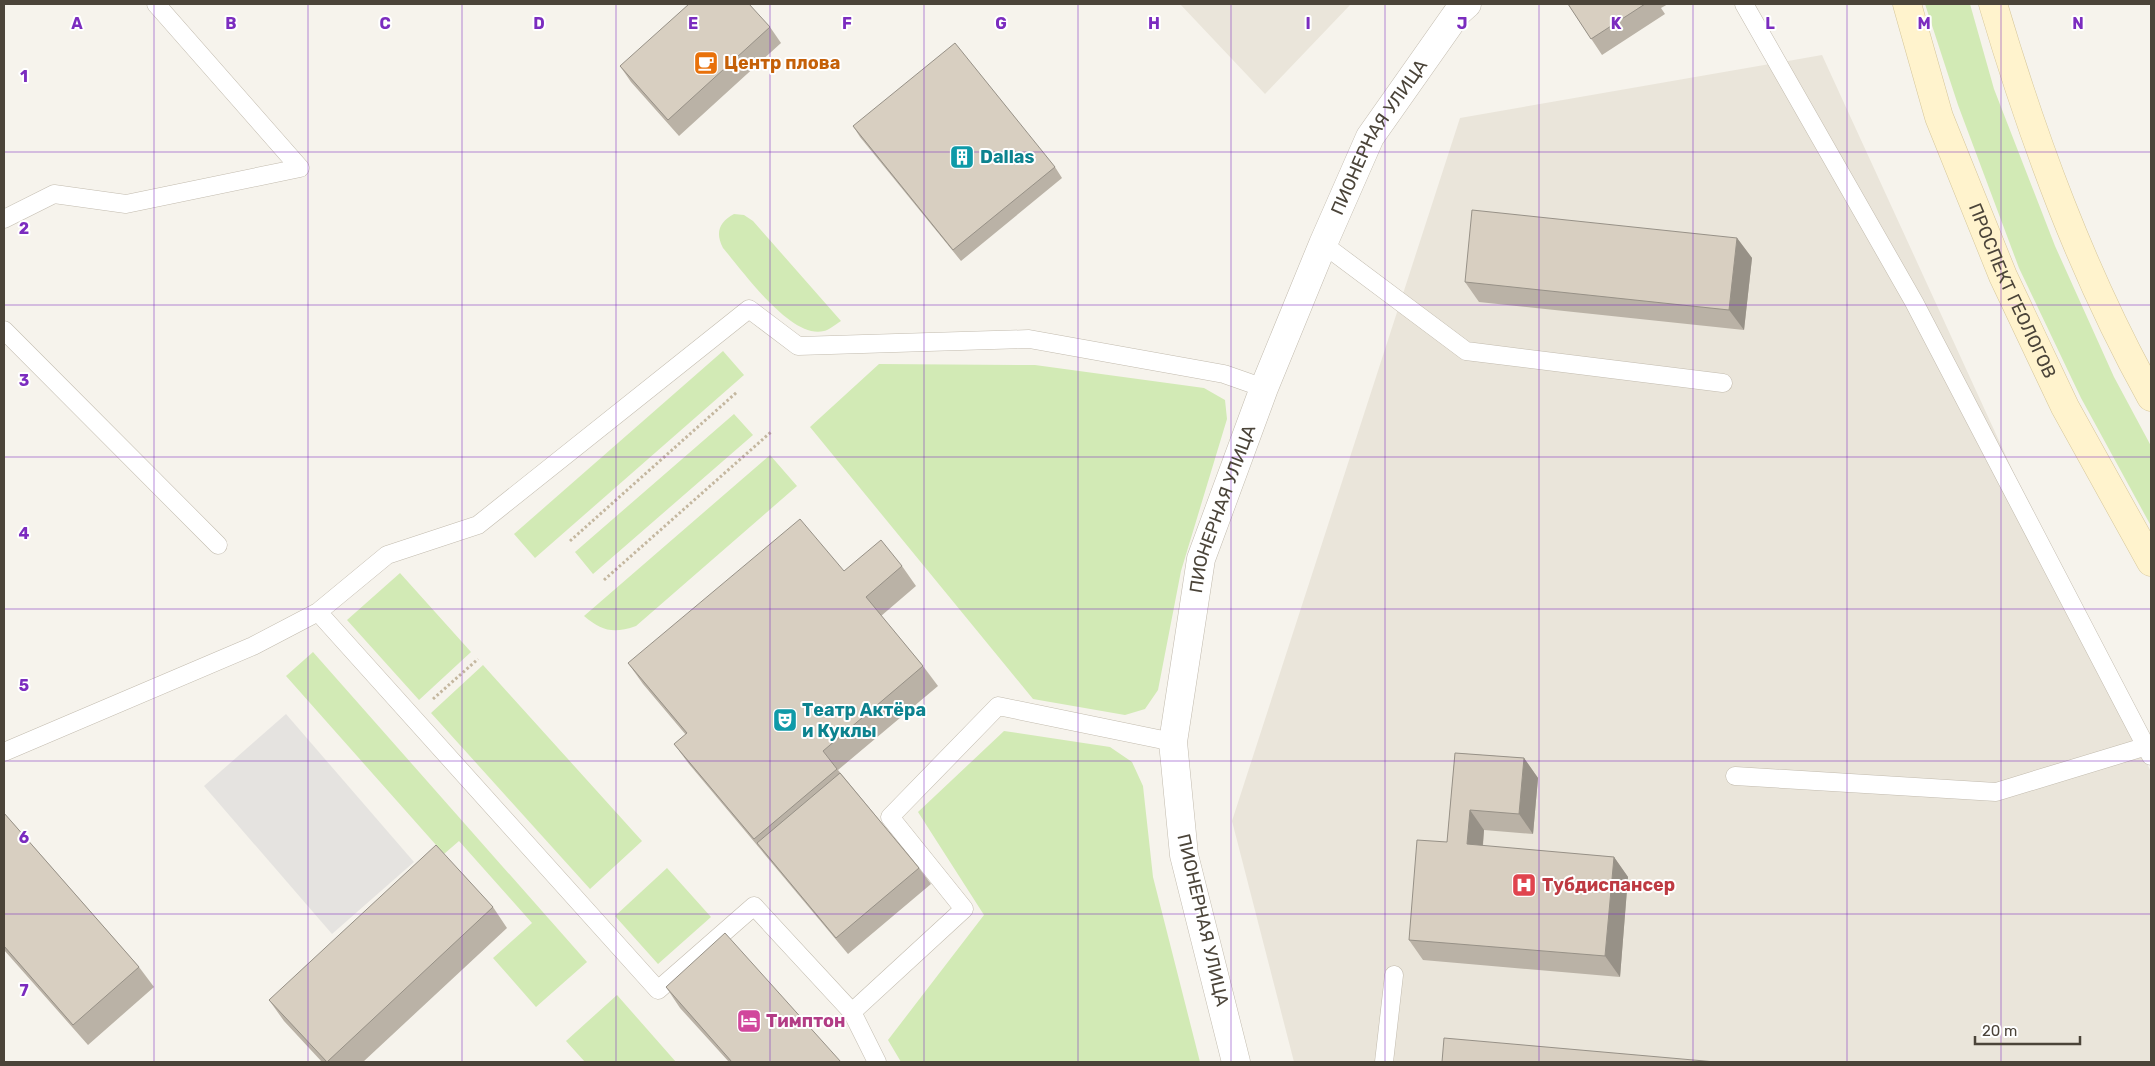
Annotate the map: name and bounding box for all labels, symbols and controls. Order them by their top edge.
text: A [71,14,83,33]
text: B [225,14,237,33]
text: C [379,14,391,33]
text: D [533,14,545,33]
text: E [688,14,698,33]
text: F [842,14,852,33]
text: G [995,14,1007,33]
text: H [1148,14,1160,33]
text: I [1305,14,1311,33]
text: J [1457,14,1467,33]
text: K [1611,14,1622,33]
text: L [1765,14,1775,33]
text: M [1917,14,1931,33]
text: N [2072,14,2084,33]
cafe icon: Центр плова [693,50,719,76]
place label: Центр плова [724,52,840,74]
street label: ПИОНЕРНАЯ УЛИЦА [1326,55,1432,218]
text: 1 [20,67,28,86]
building icon: Dallas [949,144,975,170]
place label: Dallas [980,146,1034,168]
street label: ПРОСПЕКТ ГЕОЛОГОВ [1964,200,2061,382]
text: 2 [19,219,29,238]
text: 3 [19,371,29,390]
street label: ПИОНЕРНАЯ УЛИЦА [1185,422,1260,595]
text: 4 [19,524,30,543]
text: 5 [19,676,29,695]
place label: Театр Актёра и Куклы [802,699,926,742]
theatre icon: Театр Актёра и Куклы [772,707,798,733]
text: 6 [19,828,29,847]
street label: ПИОНЕРНАЯ УЛИЦА [1172,832,1234,1008]
hospital icon: Тубдиспансер [1511,872,1537,898]
place label: Тубдиспансер [1542,874,1675,896]
text: 7 [19,981,29,1000]
hotel icon: Тимптон [736,1008,762,1034]
place label: Тимптон [766,1010,846,1032]
scale bar [1975,1014,2080,1046]
text: 20 m [1982,1022,2017,1040]

